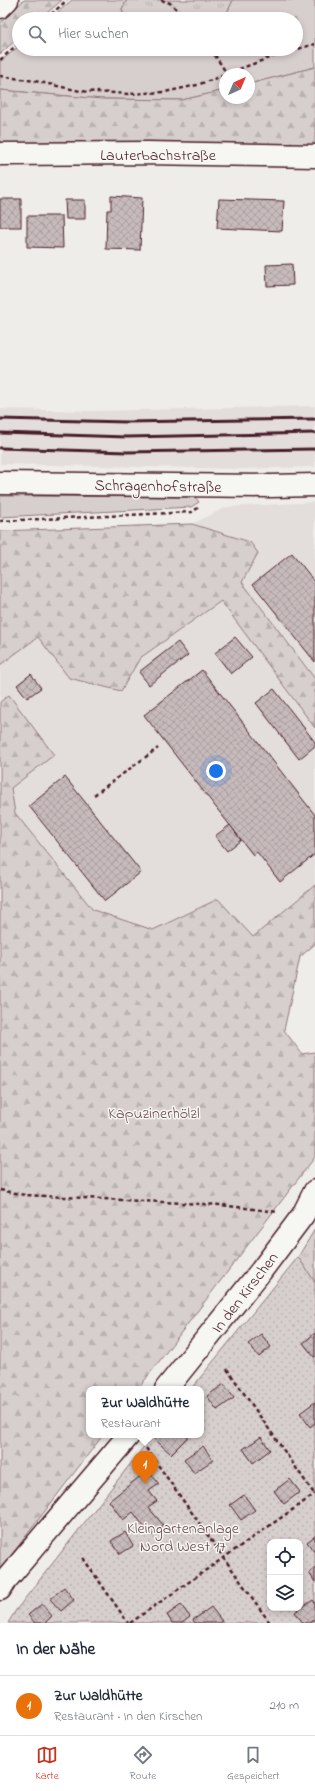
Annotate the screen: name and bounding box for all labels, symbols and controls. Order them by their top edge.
search box [12,12,303,56]
icon: search [26,23,48,45]
text: Hier suchen [58,23,129,45]
north arrow [219,68,255,104]
street label: Lauterbachstraße [100,144,217,168]
street label: Schragenhofstraße [94,474,222,500]
your location [206,761,226,781]
park label: Kapuzinerhölzl [108,1102,200,1126]
street label: In den Kirschen [206,1247,285,1339]
popup [86,1386,204,1438]
text: Zur Waldhütte [101,1392,189,1414]
text: Restaurant [101,1414,161,1433]
pin: 1 [132,1451,158,1484]
park label: Kleingartenanlage Nord West 17 [127,1517,240,1559]
map controls [267,1539,303,1611]
button: locate [267,1539,303,1575]
button: layers [267,1575,303,1611]
text: In der Nähe [16,1637,95,1662]
text: Zur Waldhütte [54,1685,143,1707]
text: 1 [27,1696,31,1715]
text: 210 m [269,1696,299,1715]
text: Restaurant · In den Kirschen [54,1707,203,1726]
tab: Karte [35,1744,59,1784]
tab: Route [130,1744,156,1784]
tab: Gespeichert [227,1744,280,1784]

